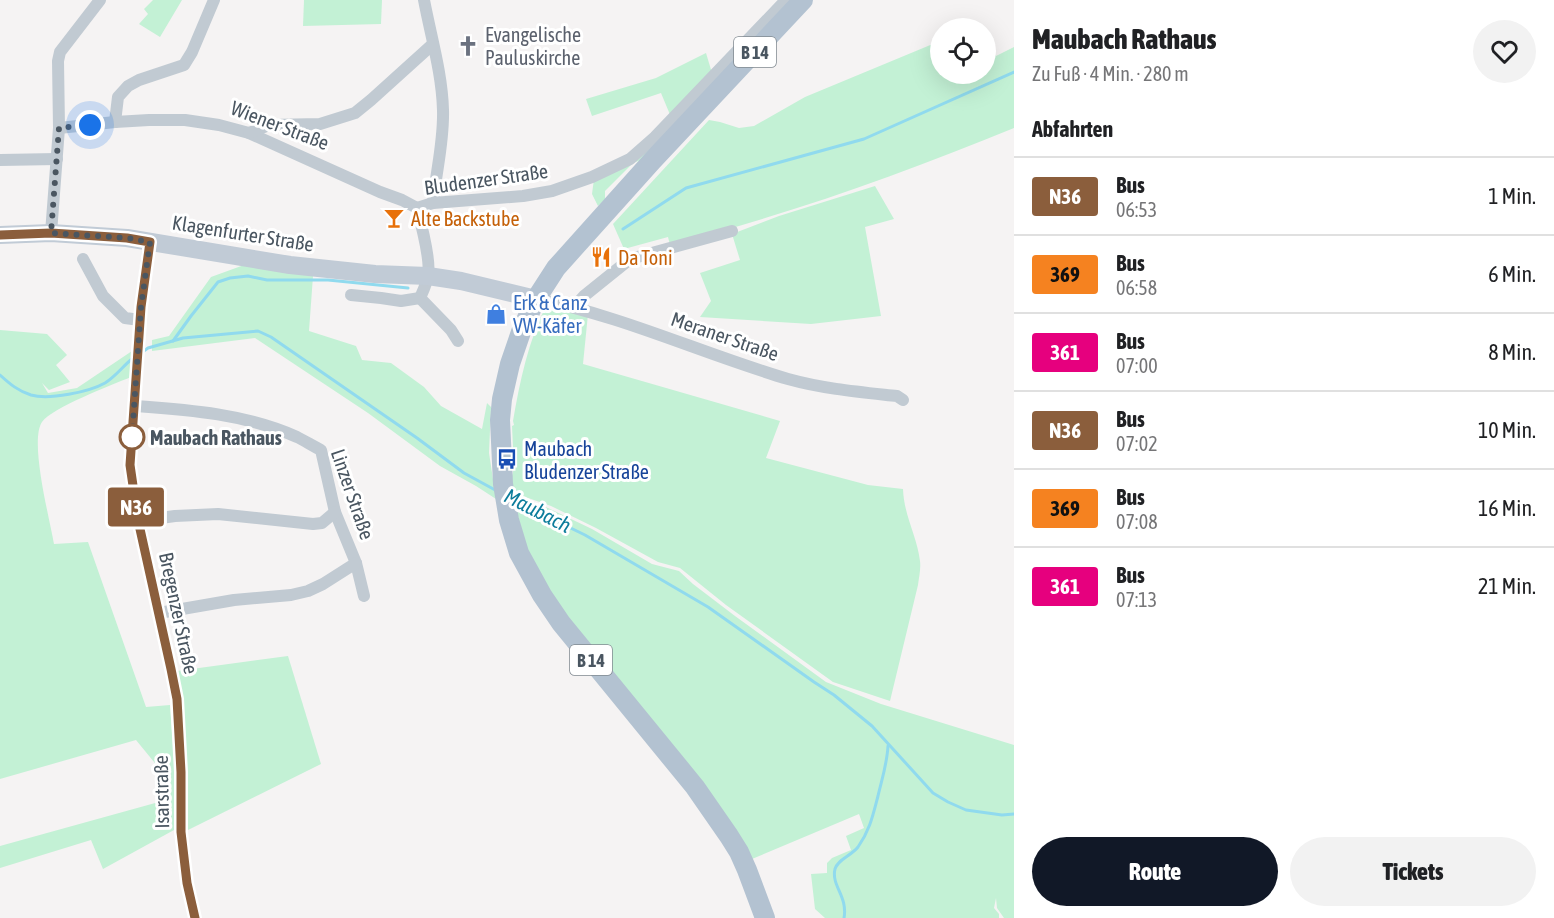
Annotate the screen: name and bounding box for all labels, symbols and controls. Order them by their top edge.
map controls [930,18,996,84]
button: locate [930,18,996,84]
button: heart [1473,20,1536,83]
place label: Evangelische Pauluskirche [485,23,581,69]
text: Maubach Rathaus [1032,23,1216,55]
church icon: Evangelische Pauluskirche [456,34,480,58]
road number: B 14 [734,37,776,67]
text: Zu Fuß · 4 Min. · 280 m [1032,62,1189,85]
street label: Wiener Straße [228,96,332,154]
your location [75,110,105,140]
text: Abfahrten [1032,116,1113,142]
street label: Bludenzer Straße [423,159,549,199]
text: Bus [1116,172,1145,198]
text: 1 Min. [1488,183,1536,209]
text: N36 [1049,184,1081,208]
text: 06:53 [1116,198,1157,221]
bar icon: Alte Backstube [382,206,406,230]
place label: Alte Backstube [411,207,520,230]
street label: Klagenfurter Straße [171,210,315,256]
restaurant icon: Da Toni [589,245,613,269]
place label: Da Toni [618,246,673,269]
text: Bus [1116,250,1145,276]
text: 6 Min. [1488,261,1536,287]
text: 369 [1050,262,1080,286]
text: 06:58 [1116,276,1157,299]
place label: Erk & Canz VW-Käfer [513,291,587,337]
shop icon: Erk & Canz VW-Käfer [484,302,508,326]
street label: Meraner Straße [668,307,782,365]
text: Bus [1116,328,1145,354]
text: 8 Min. [1488,339,1536,365]
text: 361 [1050,340,1080,364]
text: 07:00 [1116,354,1158,377]
text: Bus [1116,406,1145,432]
text: 10 Min. [1478,417,1536,443]
text: N36 [1049,418,1081,442]
marker: Maubach Rathaus [119,424,145,450]
place label: Maubach Rathaus [150,426,282,449]
text: 07:02 [1116,432,1158,455]
place label: Maubach Bludenzer Straße [524,437,649,483]
street label: Linzer Straße [327,446,379,542]
bus stop icon: Maubach Bludenzer Straße [495,447,519,471]
water label: Maubach [501,483,575,537]
text: Bus [1116,484,1145,510]
line badge: N36 [102,488,170,526]
text: N36 [120,495,152,519]
text: 16 Min. [1478,495,1536,521]
text: 369 [1050,496,1080,520]
text: 07:08 [1116,510,1158,533]
street label: Bregenzer Straße [155,550,203,676]
text: Bus [1116,562,1145,588]
text: 21 Min. [1478,573,1536,599]
text: 361 [1050,574,1080,598]
text: 07:13 [1116,588,1157,611]
road number: B 14 [570,645,612,675]
street label: Isarstraße [149,755,173,829]
button: Route [1032,837,1278,906]
button: Tickets [1290,837,1536,906]

